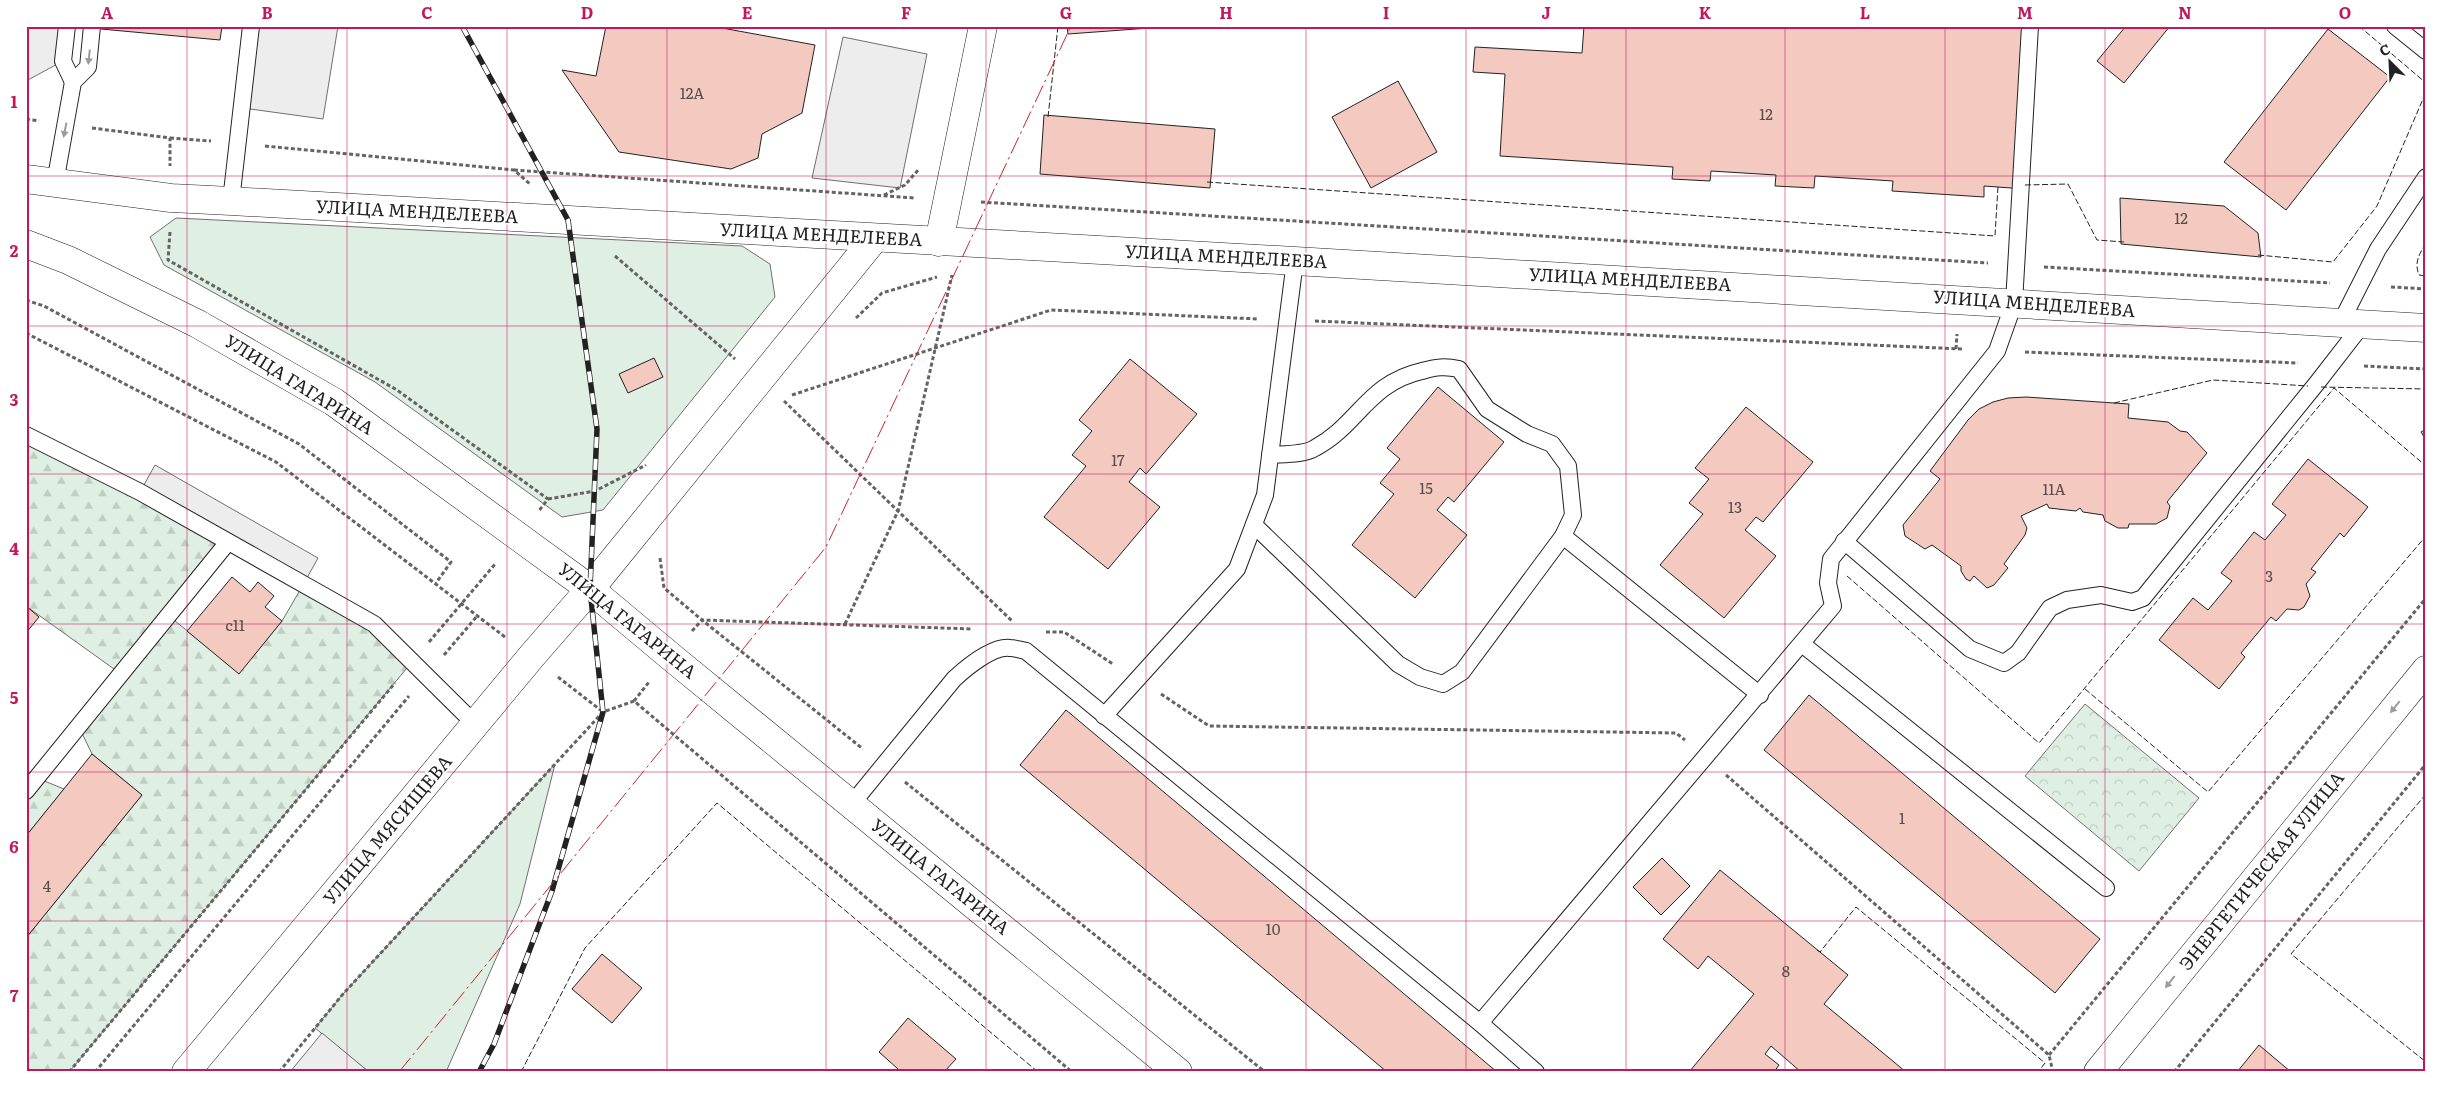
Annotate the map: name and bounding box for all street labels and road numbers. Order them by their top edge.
street label: УЛИЦА МЕНДЕЛЕЕВА [315,192,519,229]
street label: УЛИЦА МЕНДЕЛЕЕВА [719,215,923,252]
street label: УЛИЦА МЕНДЕЛЕЕВА [1124,237,1328,274]
street label: УЛИЦА МЕНДЕЛЕЕВА [1528,260,1732,297]
street label: УЛИЦА МЕНДЕЛЕЕВА [1932,282,2136,323]
street label: УЛИЦА ГАГАРИНА [220,327,380,441]
street label: УЛИЦА ГАГАРИНА [553,555,703,684]
street label: УЛИЦА МЯСИЩЕВА [316,748,458,910]
street label: ЭНЕРГЕТИЧЕСКАЯ УЛИЦА [2172,765,2350,975]
street label: УЛИЦА ГАГАРИНА [866,811,1016,940]

